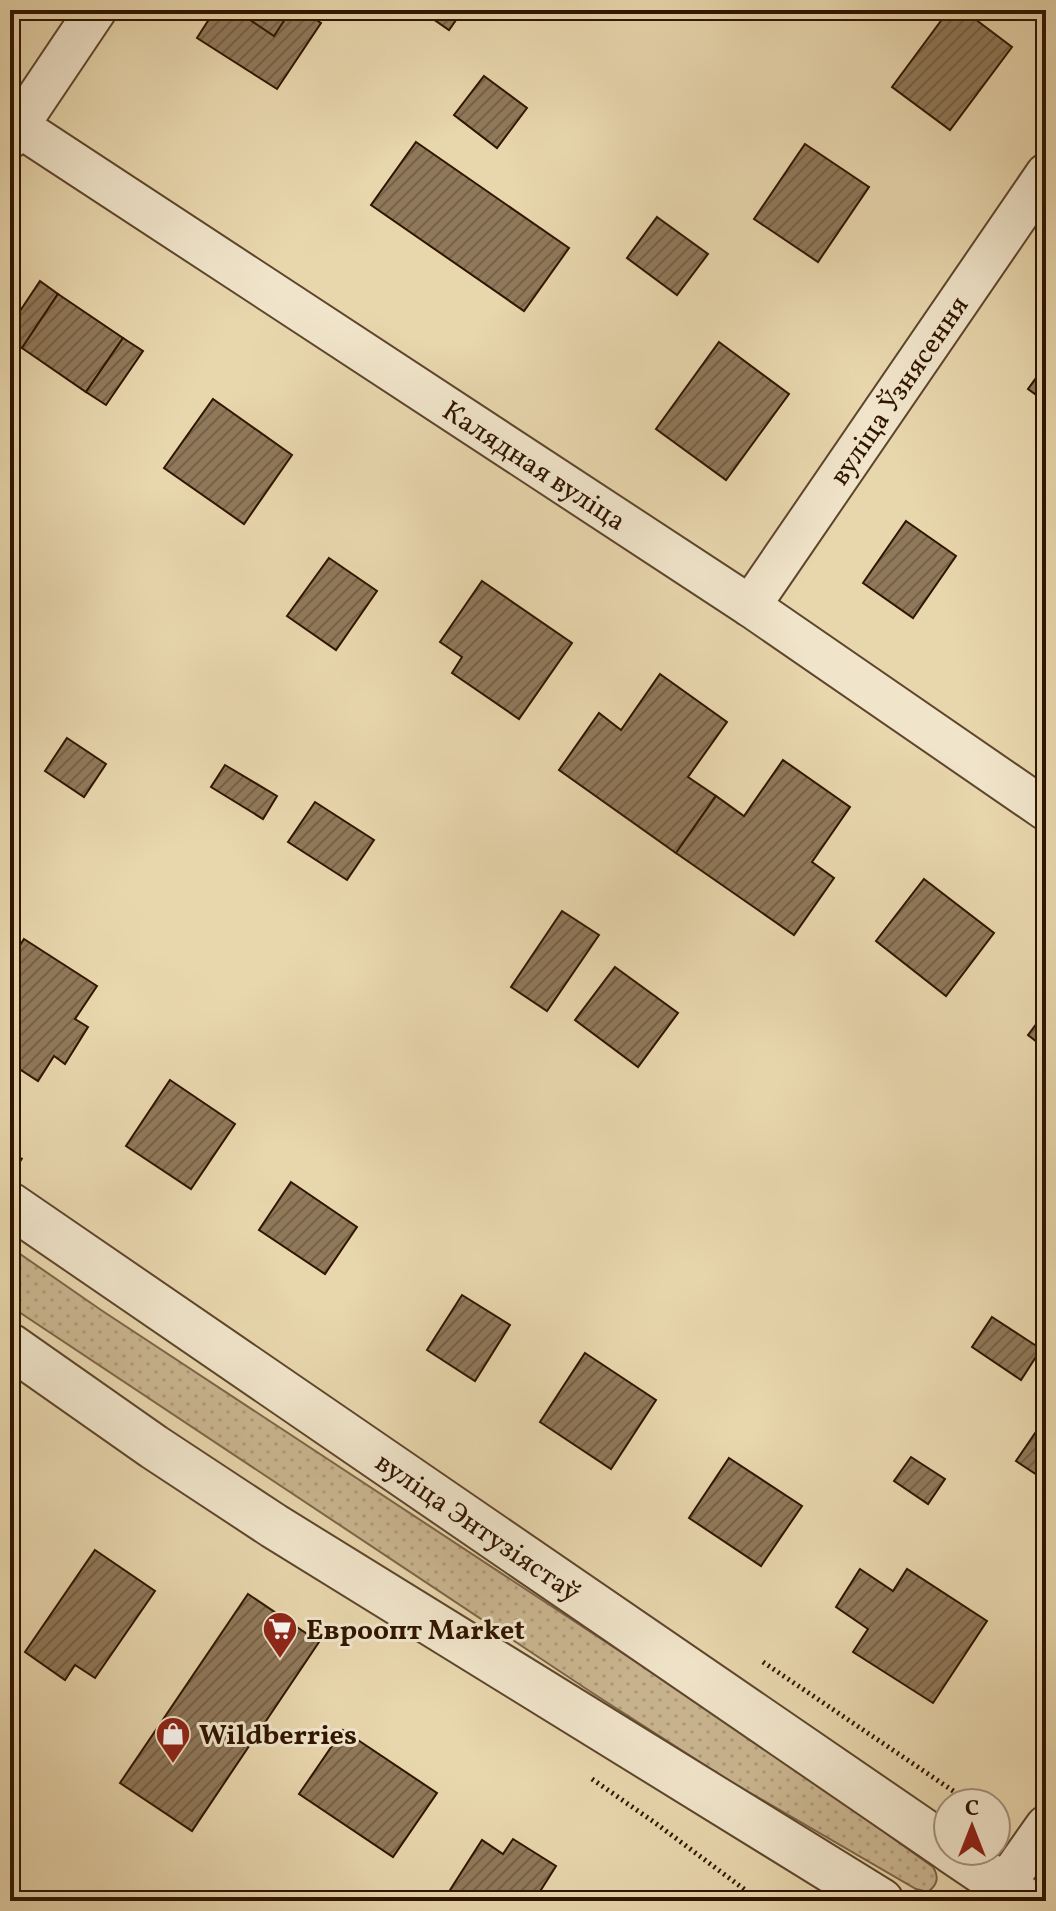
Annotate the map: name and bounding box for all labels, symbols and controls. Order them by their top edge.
street label: вуліца Ўзнясення [821,289,979,494]
street label: Калядная вуліца [434,392,633,542]
street label: вуліца Энтузіястаў [367,1444,587,1612]
supermarket icon: Евроопт Market [261,1610,299,1660]
place label: Евроопт Market [306,1612,525,1651]
shop icon: Wildberries [154,1715,192,1765]
place label: Wildberries [199,1717,357,1756]
north arrow [932,1787,1012,1867]
text: С [965,1794,979,1825]

